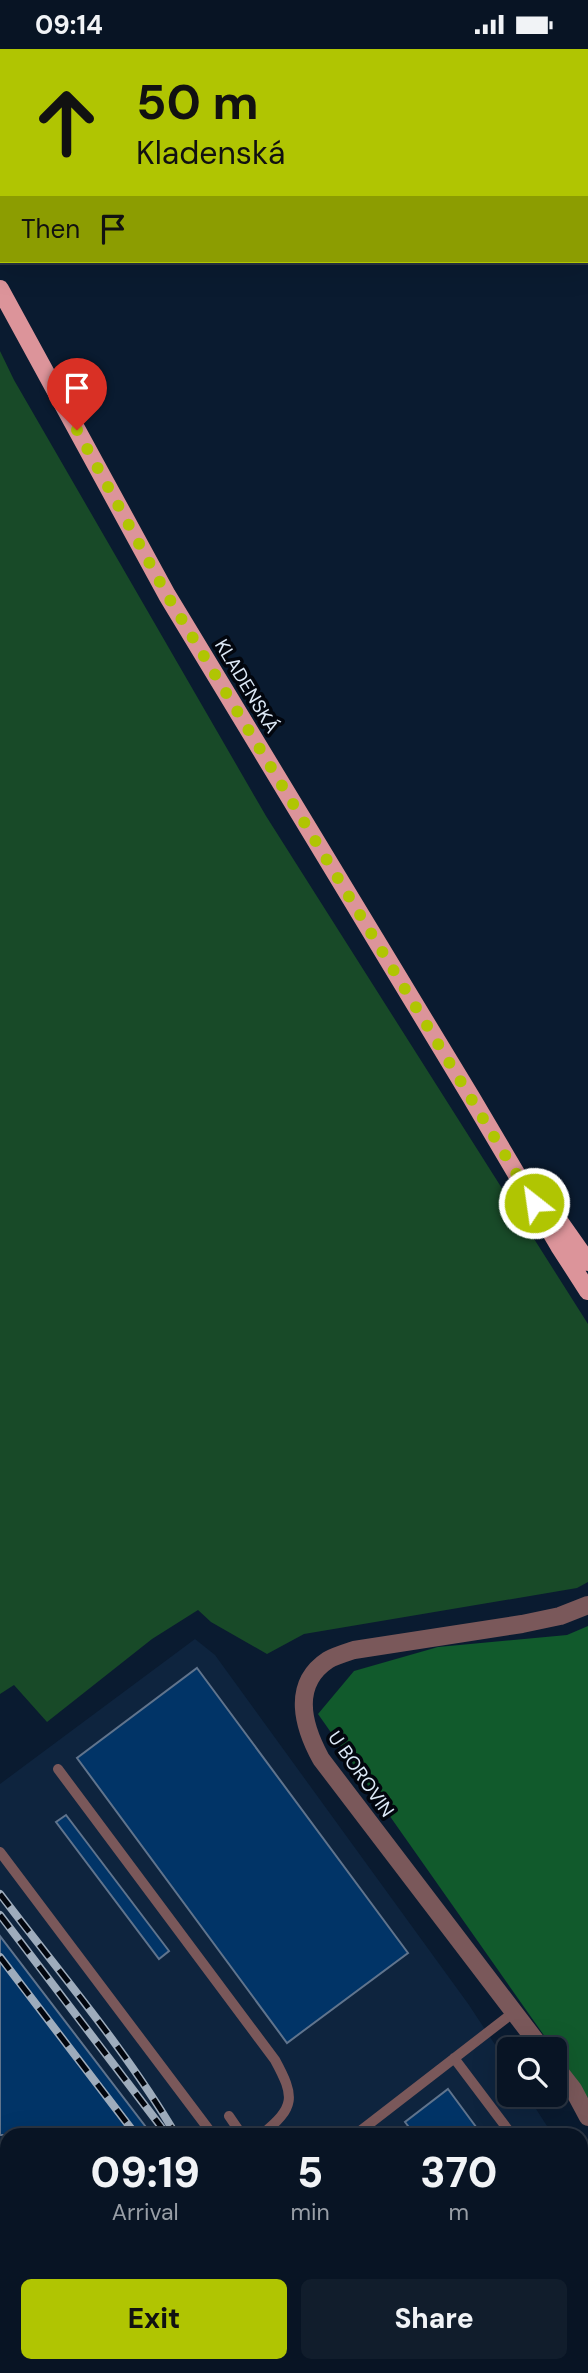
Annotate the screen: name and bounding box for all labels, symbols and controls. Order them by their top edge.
text: 09:14 [35,8,103,42]
text: 50 m [136,70,259,134]
icon: ahead [21,77,112,168]
text: Kladenská [136,132,285,174]
icon: arrive [94,210,132,248]
text: Then [21,212,80,246]
pin [47,358,107,430]
icon: arrive [58,369,96,407]
street label: KLADENSKÁ [209,634,285,738]
position arrow [497,1166,571,1240]
street label: U BOROVIN [322,1726,400,1822]
map controls [497,2037,567,2107]
button: search [497,2037,567,2107]
text: 09:19 [91,2145,200,2200]
text: 5 [297,2145,323,2200]
text: 370 [420,2145,497,2200]
text: Arrival [112,2197,179,2227]
text: min [291,2197,330,2227]
text: m [449,2197,469,2227]
button: Exit [21,2279,287,2359]
button: Share [301,2279,567,2359]

